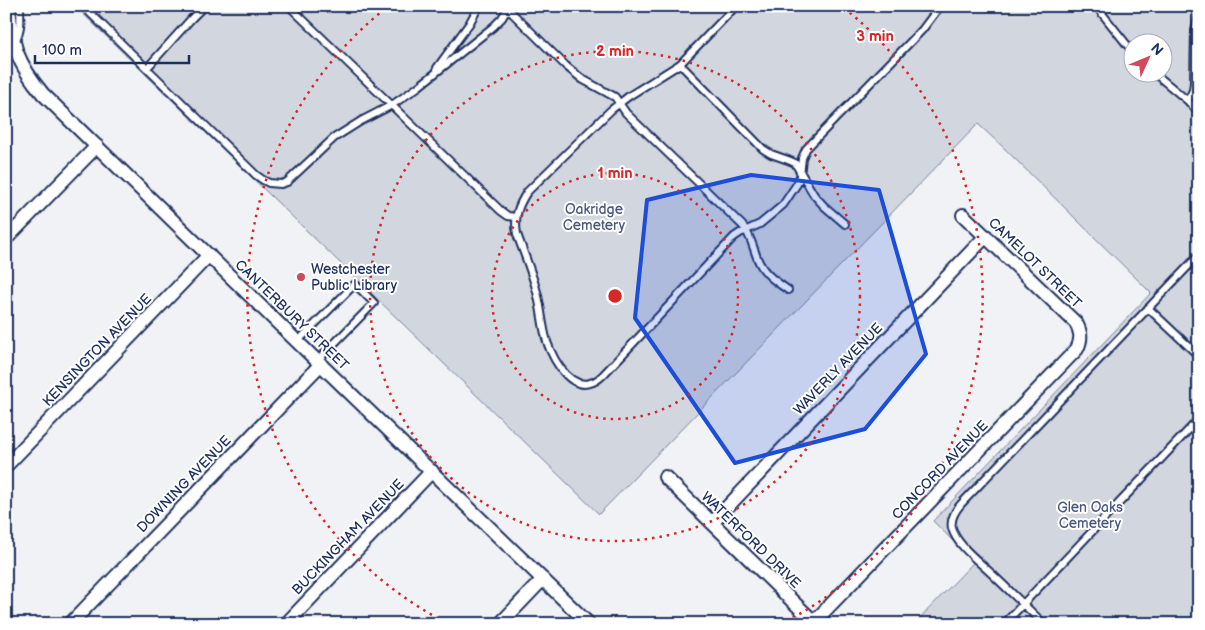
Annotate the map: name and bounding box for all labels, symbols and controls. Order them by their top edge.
text: 3 min [856,27,894,46]
scale bar [35,32,189,64]
north arrow [1122,32,1172,82]
text: N [1147,40,1167,59]
text: 100 m [42,41,82,60]
text: 2 min [596,42,634,61]
text: 1 min [597,164,633,183]
park label: Oakridge Cemetery [563,201,626,234]
street label: CAMELOT STREET [985,214,1085,312]
street label: CANTERBURY STREET [232,256,353,374]
place label: Westchester Public Library [311,261,398,294]
marker: Westchester Public Library [295,271,307,283]
centre of rings [606,287,624,305]
street label: KENSINGTON AVENUE [39,290,155,410]
street label: WAVERLY AVENUE [790,320,886,418]
street label: CONCORD AVENUE [888,417,992,523]
street label: DOWNING AVENUE [133,432,235,536]
street label: BUCKINGHAM AVENUE [288,476,408,598]
street label: WATERFORD DRIVE [698,488,804,592]
park label: Glen Oaks Cemetery [1057,499,1123,532]

